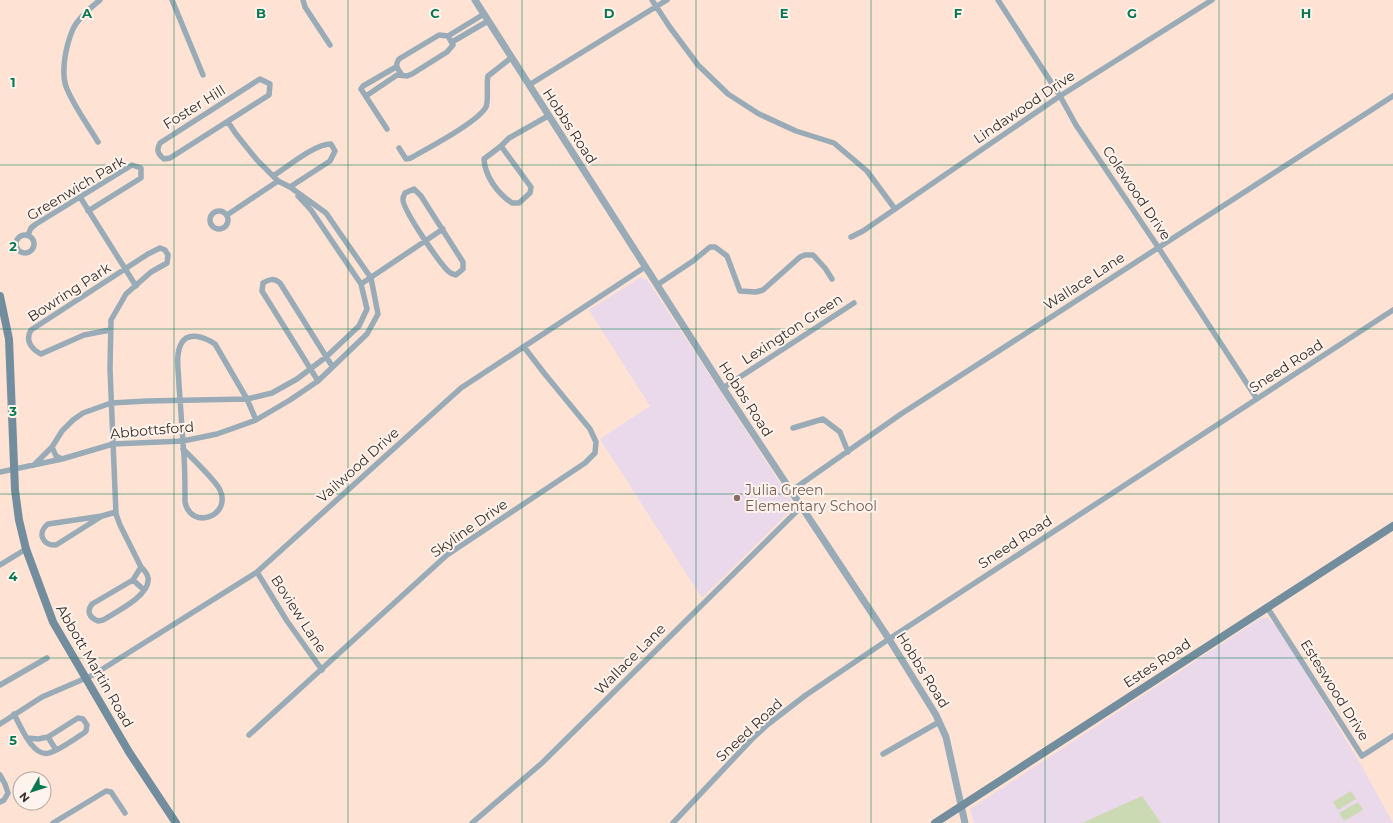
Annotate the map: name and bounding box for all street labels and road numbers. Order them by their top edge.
street label: Lindawood Drive [970,66,1078,148]
street label: Foster Hill [160,81,228,133]
street label: Hobbs Road [539,85,601,167]
street label: Colewood Drive [1099,142,1175,244]
street label: Greenwich Park [24,151,129,224]
street label: Wallace Lane [1040,248,1128,314]
street label: Bowring Park [24,258,114,326]
street label: Lexington Green [738,290,846,368]
street label: Sneed Road [1246,335,1326,397]
street label: Hobbs Road [715,358,777,440]
street label: Abbottsford [109,417,195,443]
street label: Vailwood Drive [313,423,403,507]
street label: Skyline Drive [427,495,511,561]
street label: Sneed Road [975,511,1055,573]
street label: Boview Lane [267,572,331,656]
street label: Abbott Martin Road [52,601,138,731]
street label: Wallace Lane [591,620,669,698]
street label: Hobbs Road [893,629,953,711]
street label: Estes Road [1120,634,1194,692]
street label: Esteswood Drive [1297,636,1373,744]
street label: Sneed Road [712,695,786,765]

